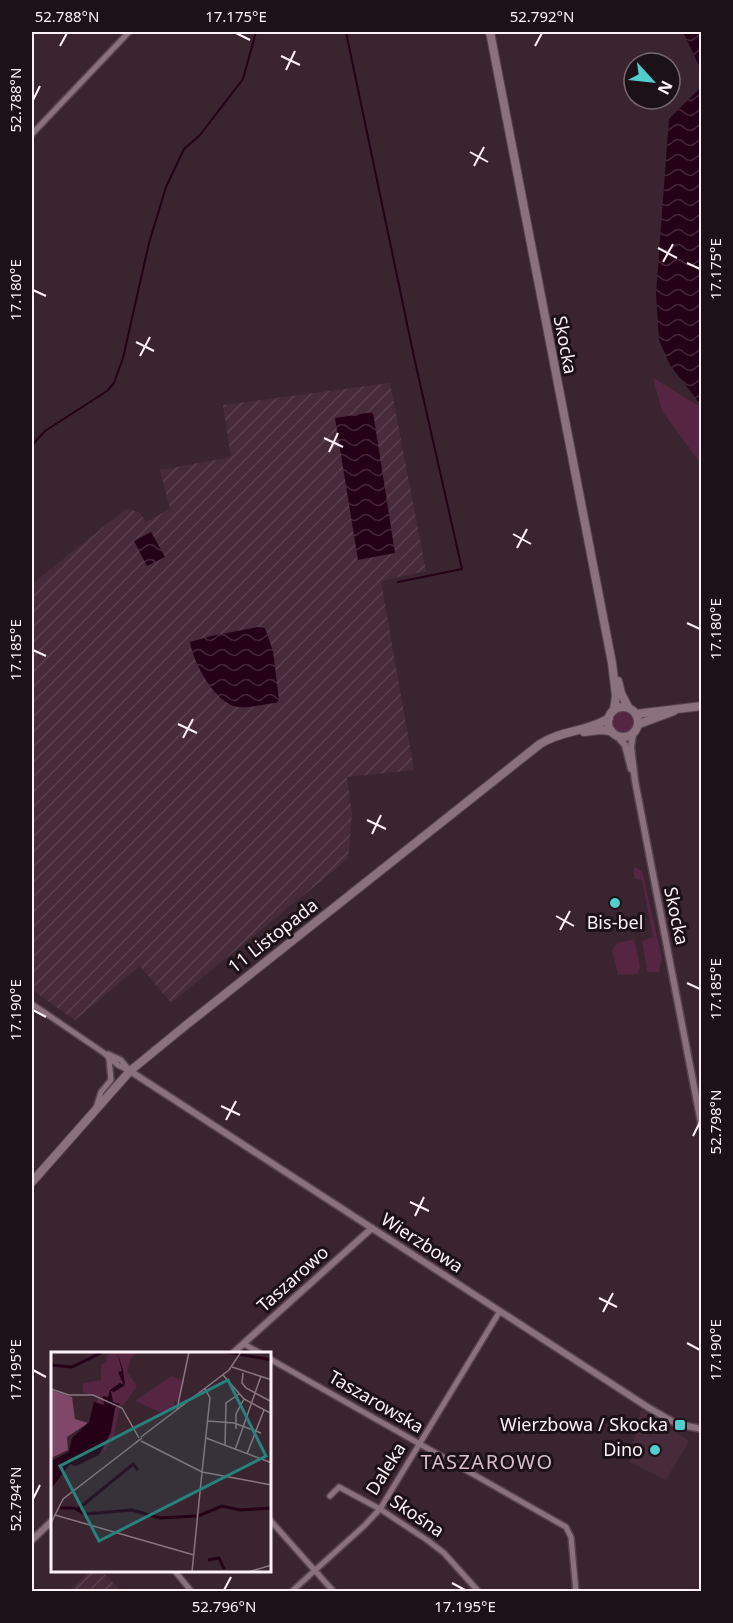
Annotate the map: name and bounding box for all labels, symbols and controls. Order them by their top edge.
text: 52.788°N [35,6,99,26]
text: 17.175°E [205,6,267,26]
text: 52.792°N [510,6,574,26]
north arrow [622,51,682,111]
text: 52.788°N [5,68,25,132]
text: N [653,77,678,99]
text: 17.175°E [705,238,725,300]
text: 17.180°E [5,259,25,321]
street label: Skocka [549,314,583,376]
text: 17.180°E [705,598,725,660]
text: 17.185°E [5,619,25,681]
street label: Skocka [659,885,695,947]
street label: 11 Listopada [223,893,322,978]
marker: Bis-bel [608,896,622,910]
place label: Bis-bel [587,910,643,934]
text: 17.185°E [705,958,725,1020]
text: 17.190°E [5,979,25,1041]
text: 52.798°N [705,1090,725,1154]
street label: Wierzbowa [377,1207,468,1278]
street label: Taszarowo [251,1240,333,1317]
text: 17.190°E [705,1319,725,1381]
text: 17.195°E [5,1339,25,1401]
inset map [51,1352,272,1572]
street label: Taszarowska [325,1364,428,1438]
place label: Wierzbowa / Skocka [500,1412,668,1436]
marker: Wierzbowa / Skocka [673,1418,687,1432]
place label: Dino [603,1437,643,1461]
street label: Daleka [360,1438,411,1499]
marker: Dino [648,1443,662,1457]
district label: TASZAROWO [420,1448,554,1475]
text: 52.794°N [5,1467,25,1531]
street label: Skośna [386,1488,449,1542]
text: 52.796°N [192,1596,256,1616]
text: 17.195°E [434,1596,496,1616]

